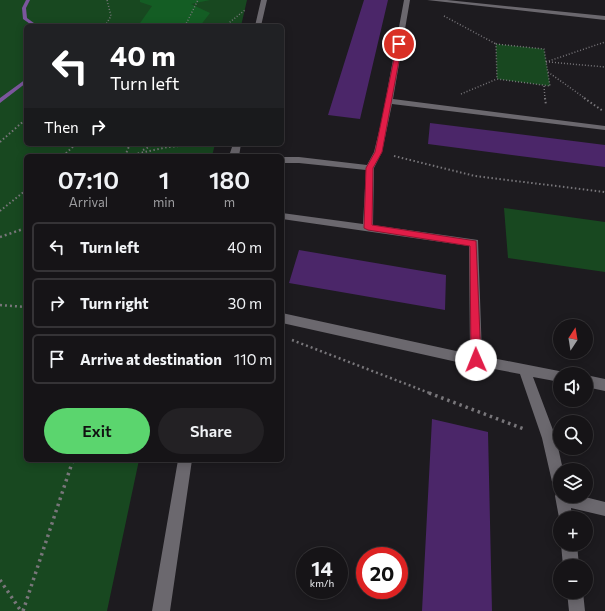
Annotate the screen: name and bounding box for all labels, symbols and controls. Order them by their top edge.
pin [382,27,416,61]
icon: arrive [388,33,410,55]
text: 40 m [110,38,176,72]
icon: left [44,40,96,92]
text: Turn left [110,72,179,94]
icon: right [87,116,109,138]
text: Then [44,118,79,136]
text: 07:10 [58,165,119,194]
text: 1 [159,165,169,194]
text: 180 [209,165,250,194]
text: Arrival [69,194,108,210]
text: min [153,194,175,210]
text: m [224,194,235,210]
icon: left [46,236,68,258]
text: Turn left [80,238,139,256]
text: 40 m [227,238,262,256]
icon: right [46,292,68,314]
text: Turn right [80,294,149,312]
text: 30 m [228,294,262,312]
north arrow [553,319,593,359]
map controls [553,319,593,599]
position arrow [455,339,497,381]
icon: arrive [46,348,68,370]
text: Arrive at destination [80,350,222,368]
text: 110 m [234,350,272,368]
button: sound [553,367,593,407]
button: Exit [44,408,150,454]
button: Share [158,408,264,454]
button: search [553,415,593,455]
button: layers [553,463,593,503]
button: + [553,511,593,551]
speed limit sign: 20 [356,547,408,599]
text: 14 [311,556,333,580]
button: − [553,559,593,599]
text: km/h [310,577,334,589]

